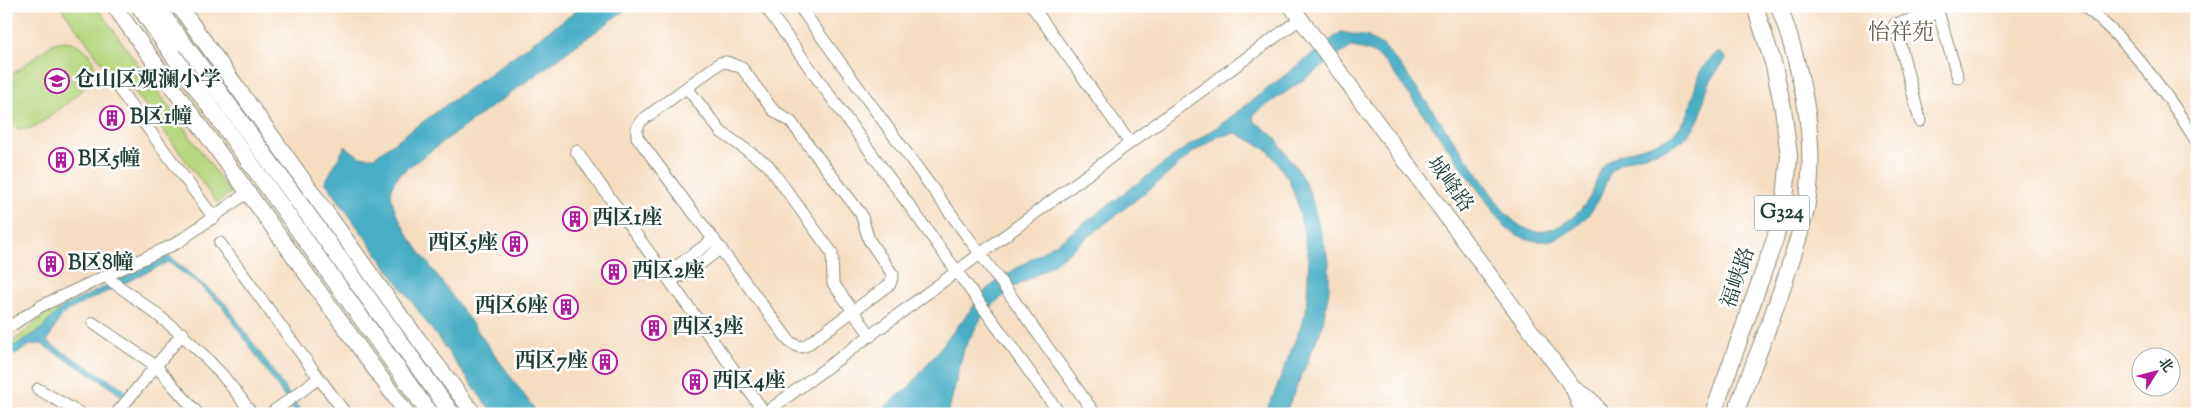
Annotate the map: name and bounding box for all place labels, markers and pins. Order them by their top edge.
place label: 仓山区观澜小学 [74,66,221,96]
school or university icon: 仓山区观澜小学 [44,68,70,94]
place label: B区1幢 [130,103,192,133]
building icon: B区1幢 [99,105,125,131]
place label: B区5幢 [78,145,140,175]
building icon: B区5幢 [48,147,74,173]
place label: 西区1座 [592,204,662,234]
building icon: 西区1座 [562,206,588,232]
place label: 西区5座 [428,229,498,259]
building icon: 西区5座 [502,231,528,257]
place label: B区8幢 [68,249,134,279]
building icon: B区8幢 [38,251,64,277]
place label: 西区2座 [632,257,705,287]
building icon: 西区2座 [601,259,627,285]
place label: 西区6座 [475,292,548,322]
building icon: 西区6座 [553,294,579,320]
place label: 西区3座 [672,313,743,343]
building icon: 西区3座 [641,315,667,341]
place label: 西区7座 [514,347,588,377]
building icon: 西区7座 [592,349,618,375]
place label: 西区4座 [712,367,786,397]
building icon: 西区4座 [682,369,708,395]

